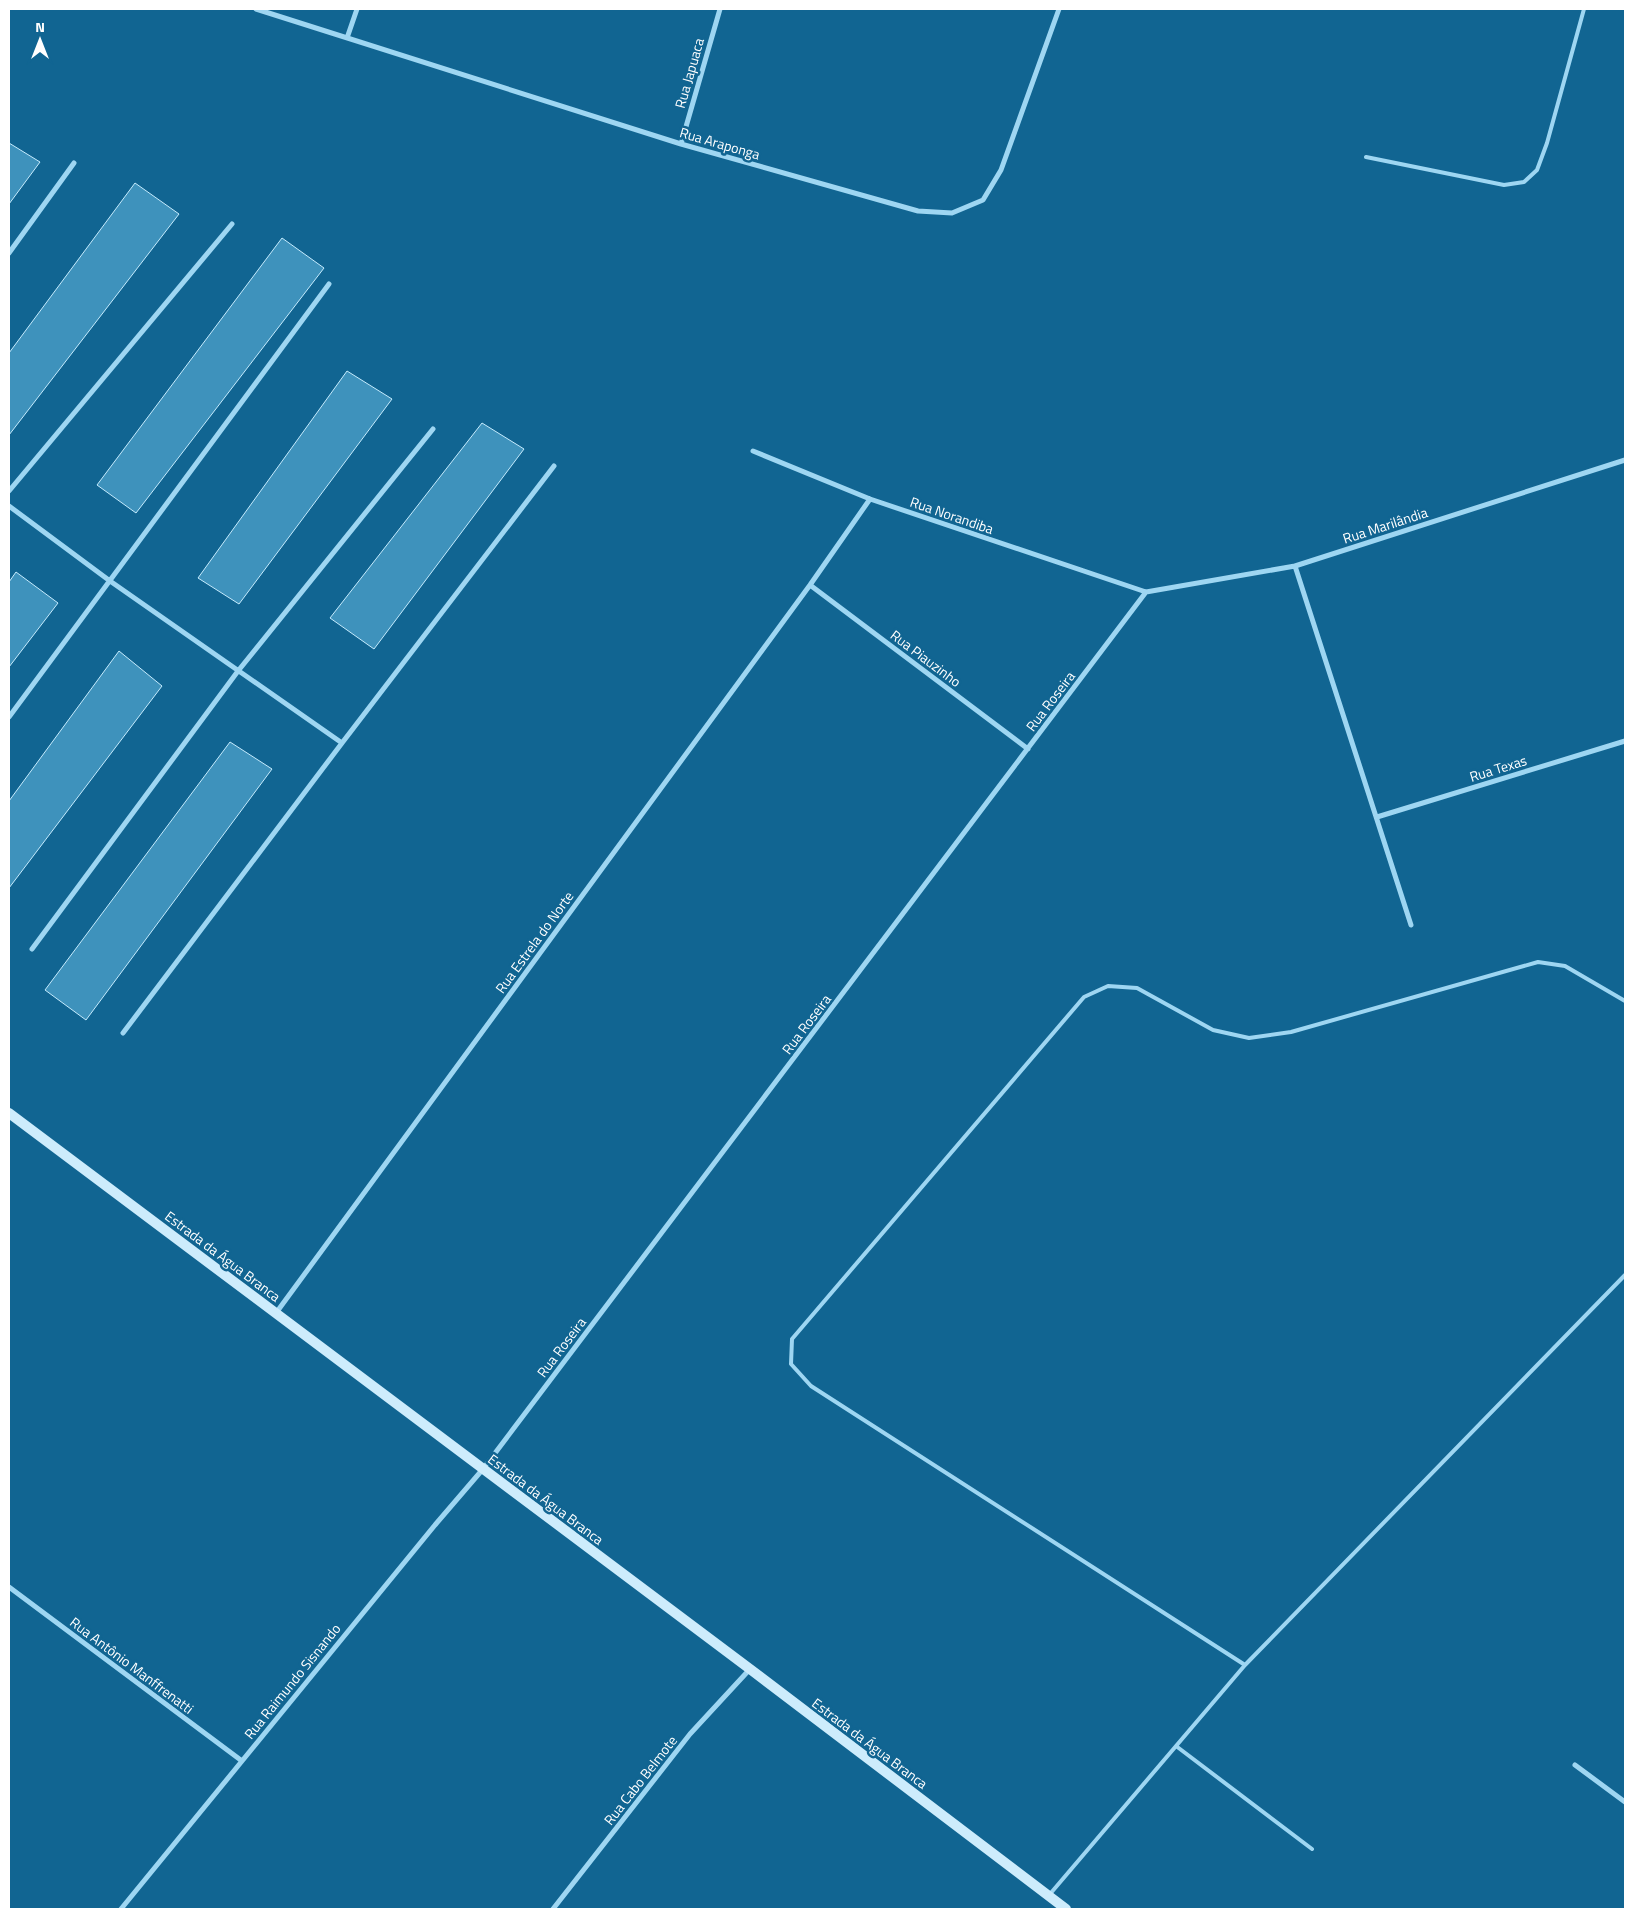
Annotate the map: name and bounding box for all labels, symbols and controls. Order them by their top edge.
north arrow [15,15,65,65]
text: N [35,16,45,37]
street label: Rua Japuaca [669,35,709,111]
street label: Rua Araponga [677,121,763,165]
street label: Rua Norandiba [907,491,997,539]
street label: Rua Marilândia [1340,501,1430,549]
street label: Rua Piauzinho [886,624,966,692]
street label: Rua Roseira [1020,667,1080,735]
street label: Rua Texas [1467,749,1529,787]
street label: Rua Estrela do Norte [490,887,578,997]
street label: Rua Roseira [776,990,836,1058]
street label: Estrada da Água Branca [161,1205,285,1307]
street label: Rua Roseira [531,1313,591,1381]
street label: Estrada da Água Branca [484,1448,608,1550]
street label: Rua Antônio Manffrenatti [66,1611,198,1719]
street label: Rua Raimundo Sisnando [239,1619,345,1743]
street label: Estrada da Água Branca [808,1692,932,1794]
street label: Rua Cabo Belmote [598,1731,682,1829]

